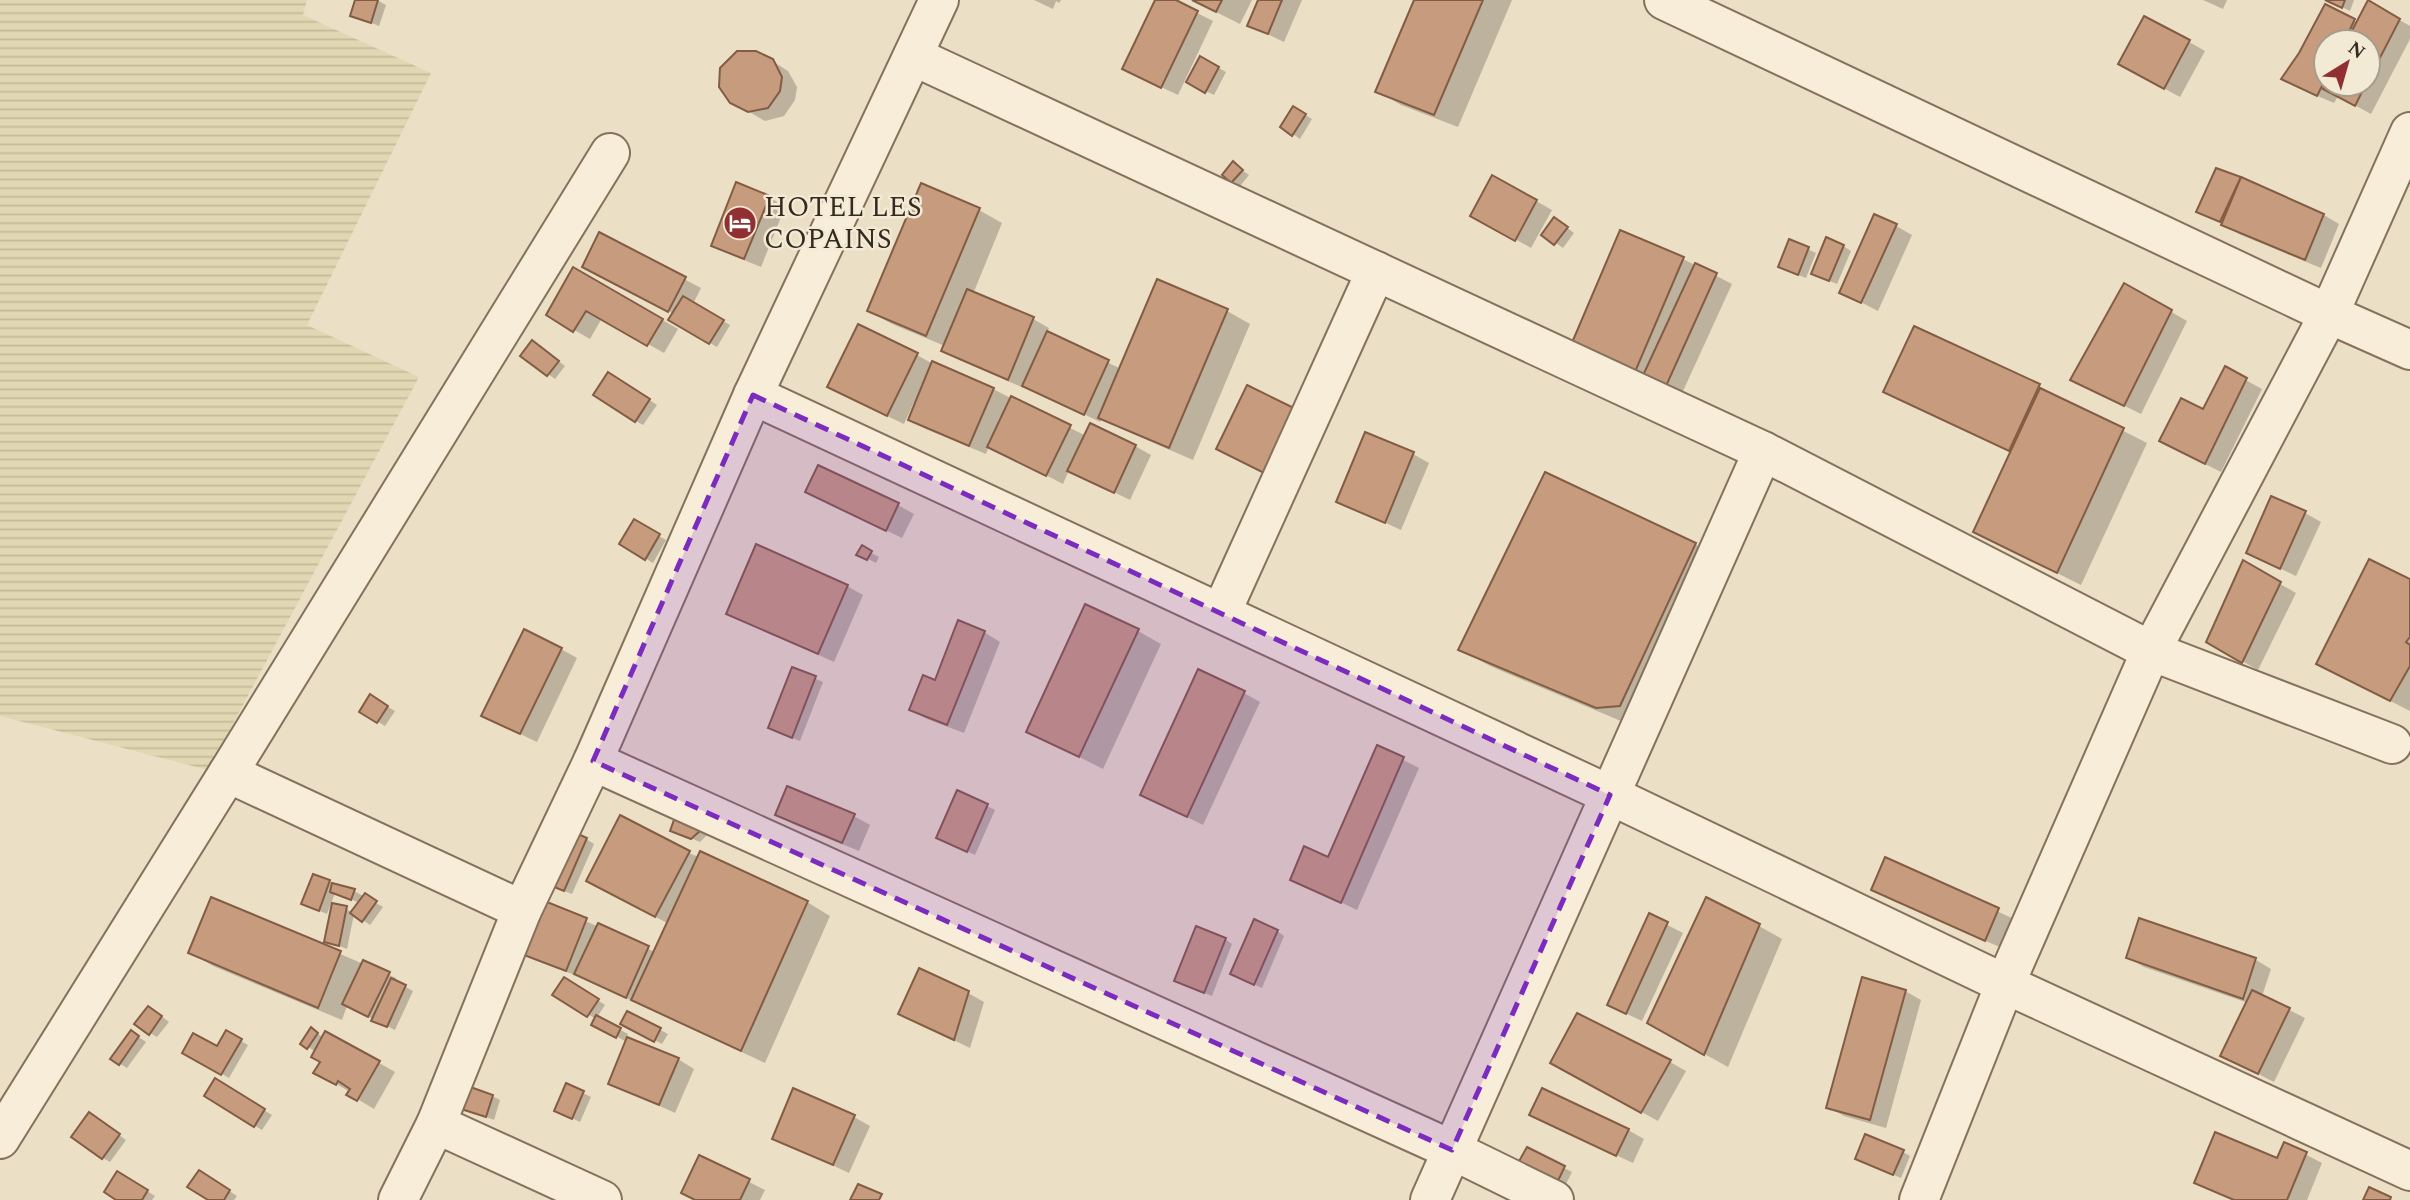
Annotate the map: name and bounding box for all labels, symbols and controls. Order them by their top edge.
north arrow [2312,28,2382,98]
text: N [2341,34,2371,67]
place label: HOTEL LES COPAINS [764,186,922,261]
hotel icon: HOTEL LES COPAINS [721,204,759,242]

